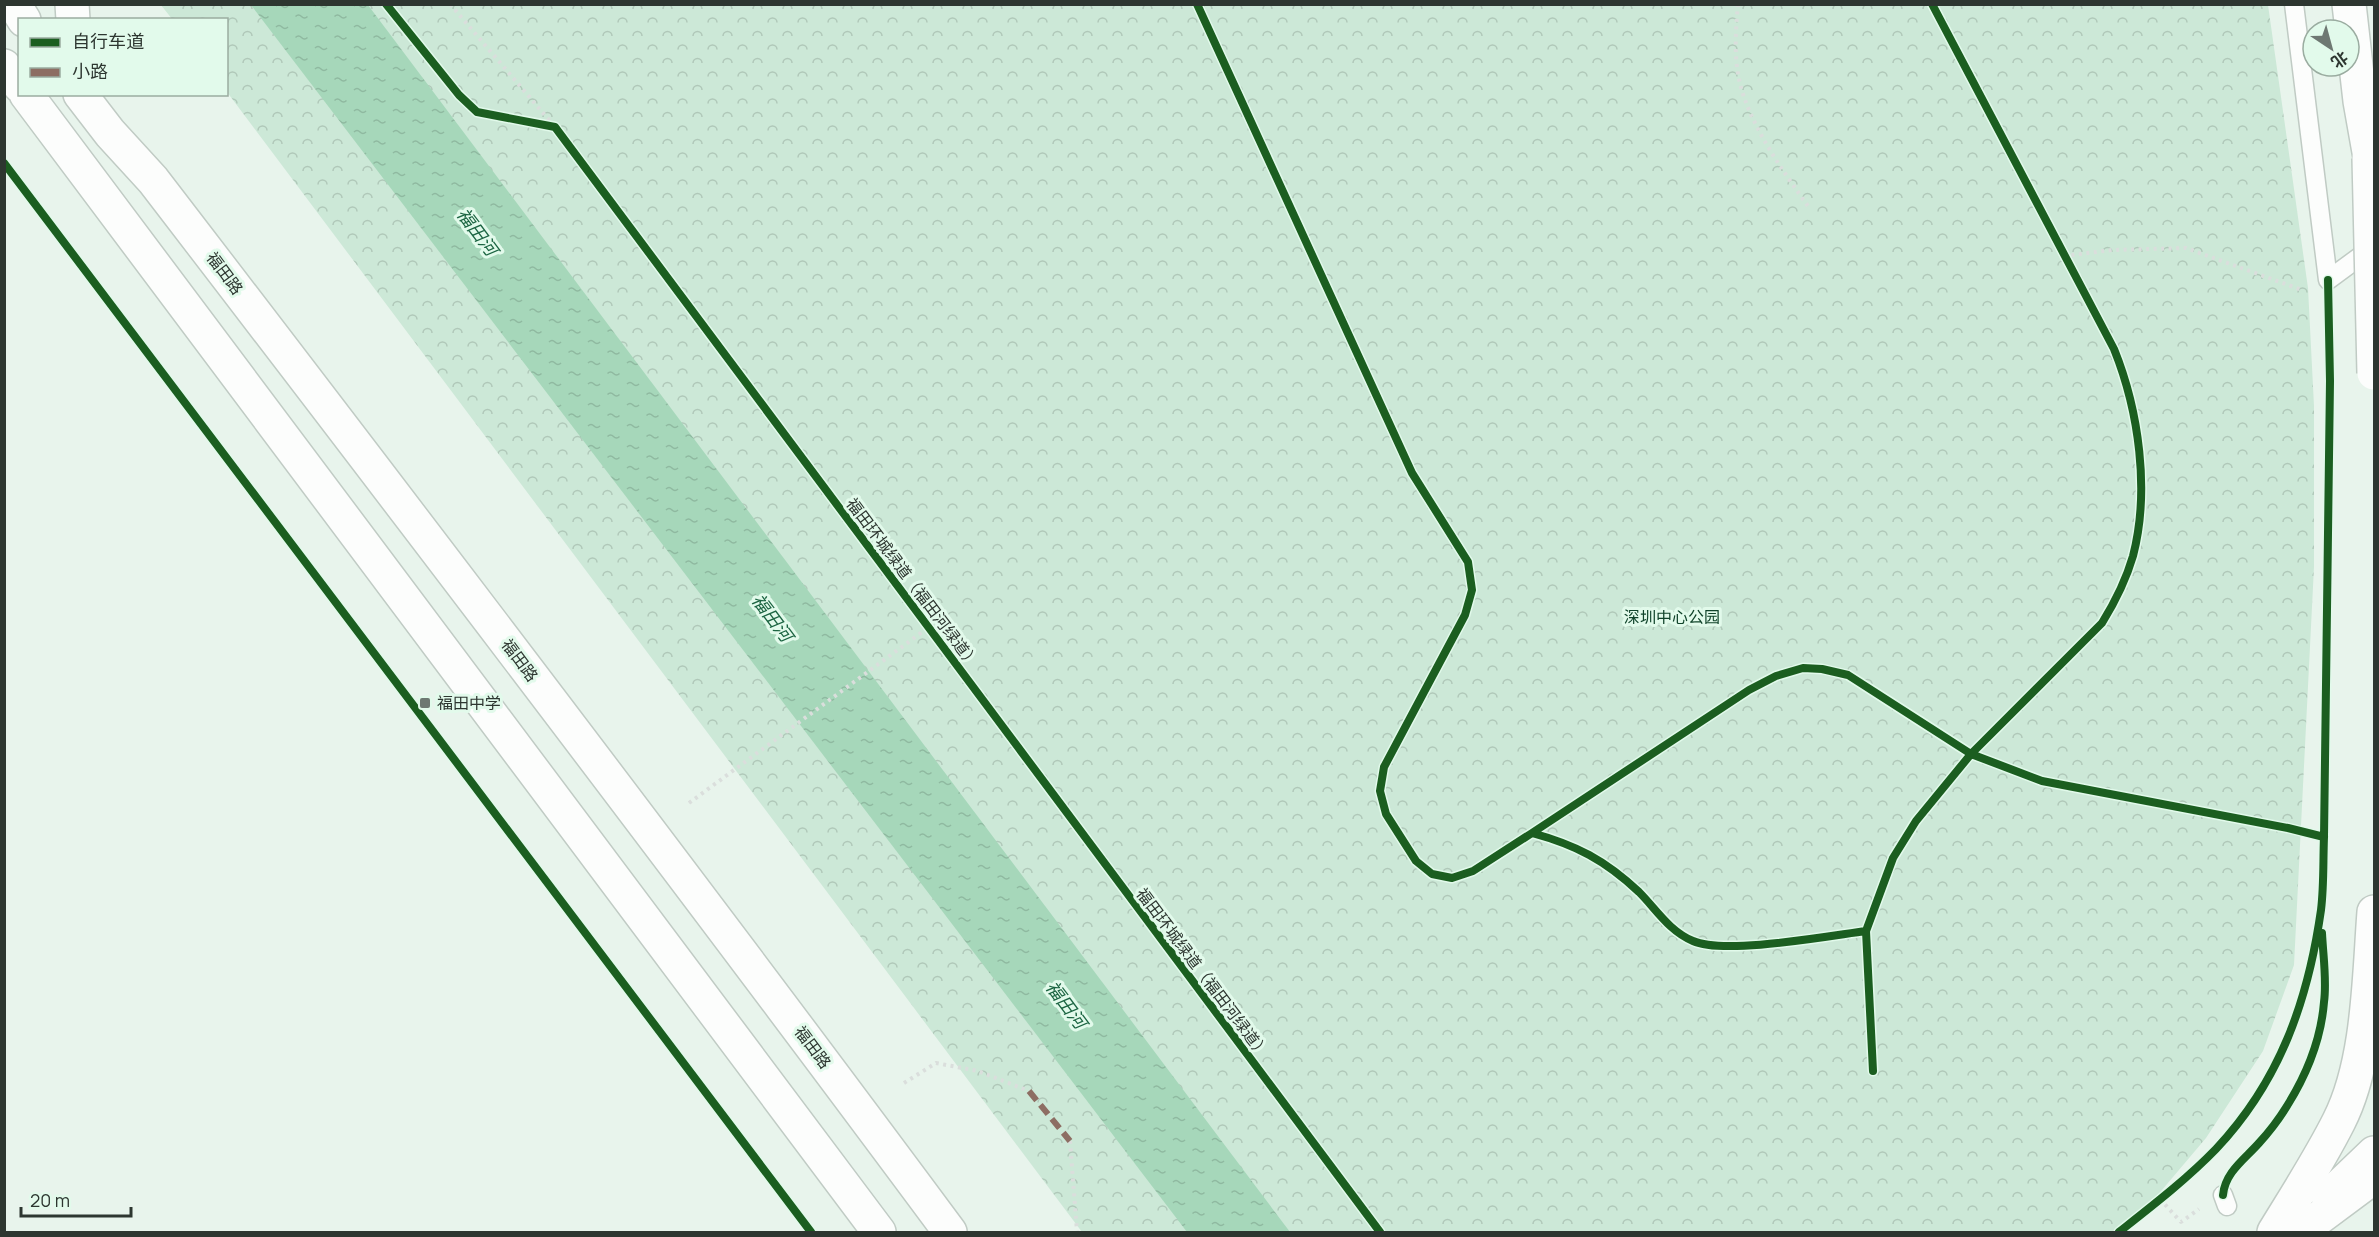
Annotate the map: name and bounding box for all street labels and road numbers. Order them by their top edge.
street label: 福田路 [202,247,248,299]
street label: 福田环城绿道（福田河绿道） [842,493,984,673]
street label: 福田路 [497,634,543,686]
street label: 福田环城绿道（福田河绿道） [1132,883,1274,1063]
street label: 福田路 [790,1021,836,1073]

